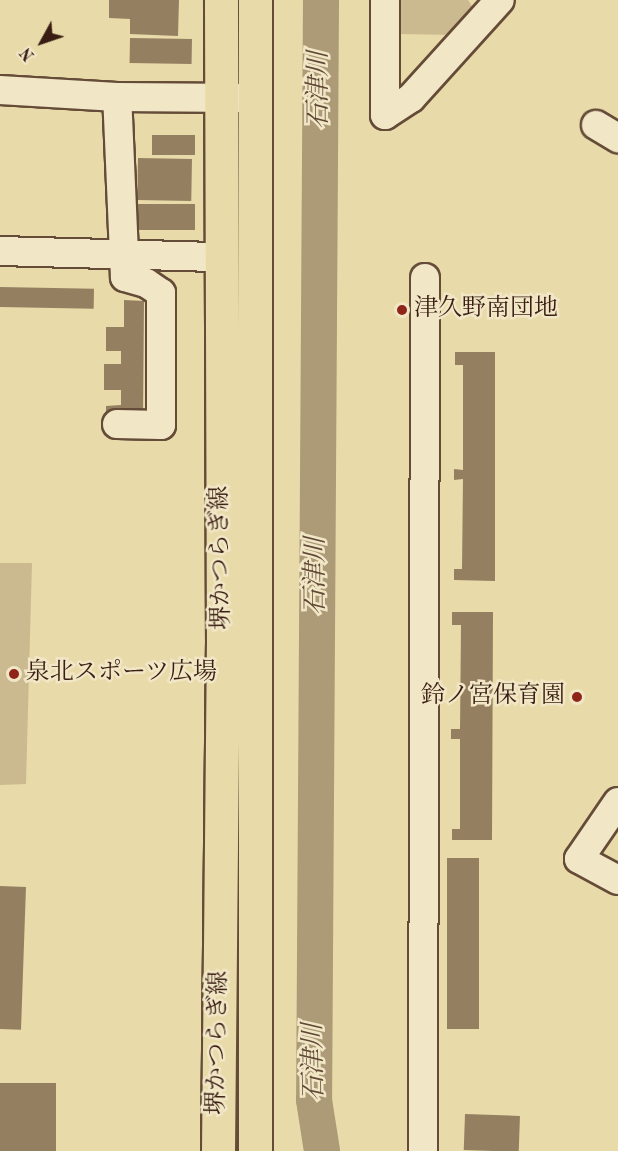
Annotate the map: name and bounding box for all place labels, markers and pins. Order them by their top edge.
place label: 津久野南団地 [414,296,558,324]
marker: 津久野南団地 [395,303,409,317]
place label: 泉北スポーツ広場 [26,660,218,688]
marker: 泉北スポーツ広場 [7,667,21,681]
place label: 鈴ノ宮保育園 [421,683,565,711]
marker: 鈴ノ宮保育園 [570,690,584,704]

